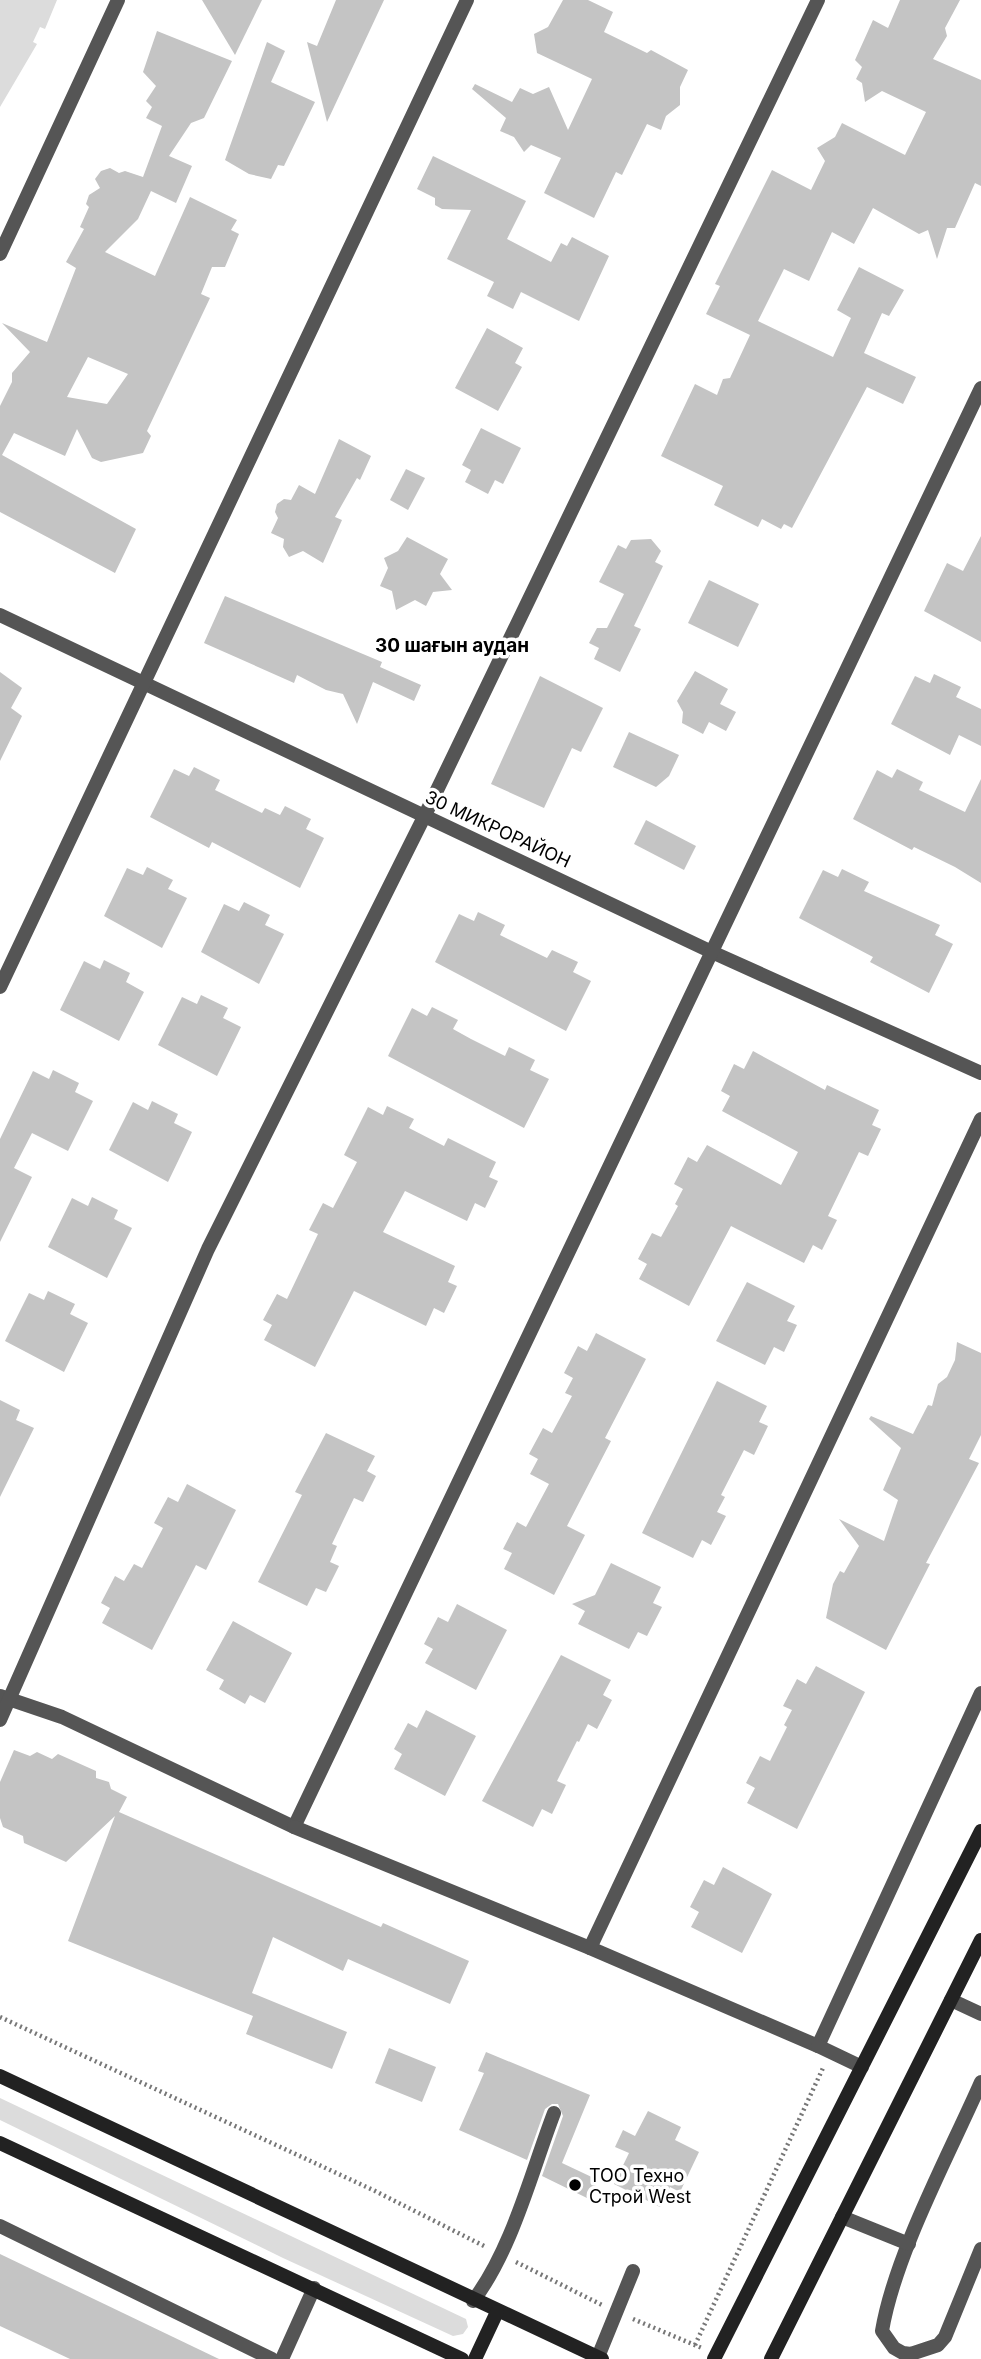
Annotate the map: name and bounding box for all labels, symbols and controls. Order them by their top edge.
district label: 30 шағын аудан [375,634,529,657]
street label: 30 МИКРОРАЙОН [422,785,574,872]
place label: ТОО Техно Строй West [589,2165,691,2207]
marker: ТОО Техно Строй West [567,2177,583,2193]

